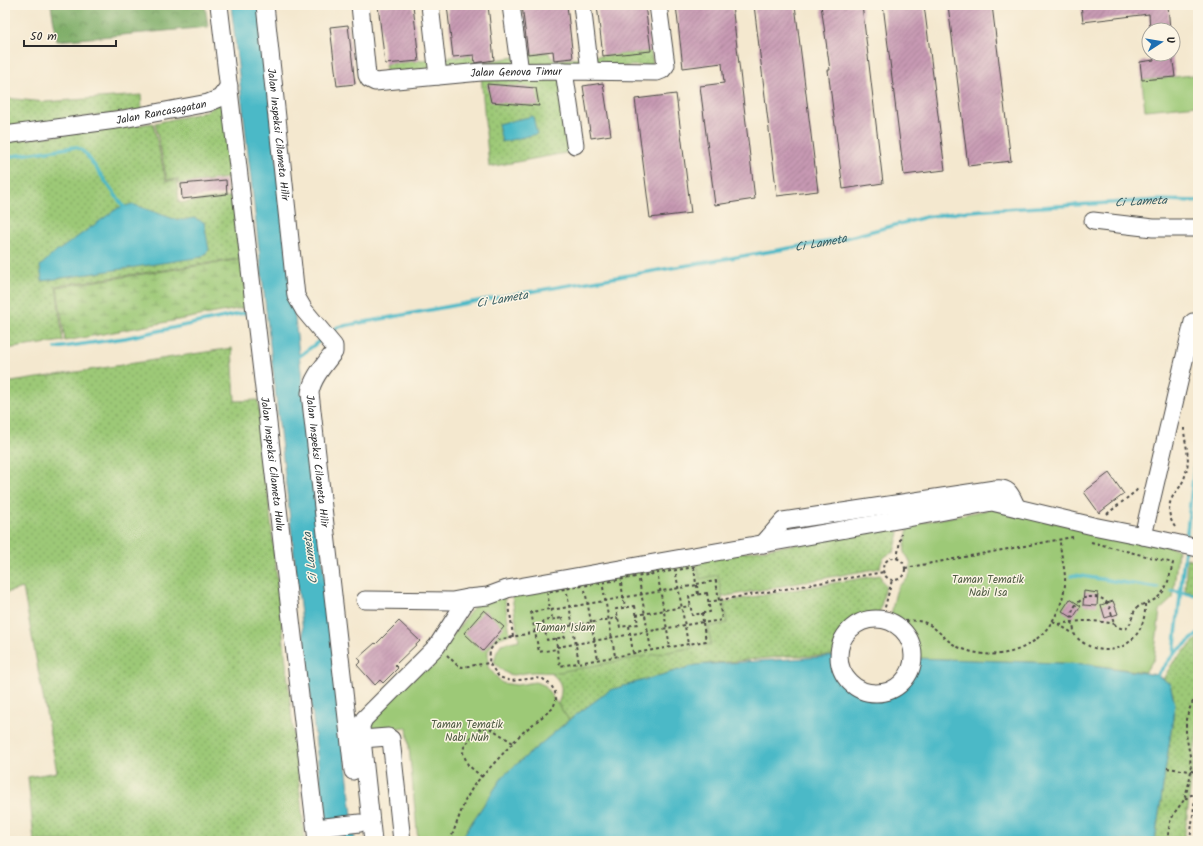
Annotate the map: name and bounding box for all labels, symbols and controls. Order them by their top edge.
scale bar [24,22,116,48]
north arrow [1141,22,1181,62]
text: 50 m [30,27,57,46]
text: U [1160,35,1179,46]
street label: Jalan Genova Timur [470,63,563,83]
street label: Jalan Inspeksi Cilameta Hilir [262,67,294,203]
street label: Jalan Rancasagatan [115,95,208,130]
water label: Ci Lameta [1114,191,1169,213]
water label: Ci Lameta [793,229,850,257]
water label: Ci Lameta [475,285,531,313]
street label: Jalan Inspeksi Cilameta Hilir [300,394,333,530]
street label: Jalan Inspeksi Cilameta Hulu [255,396,289,533]
water label: Ci Lameta [298,529,323,585]
park label: Taman Tematik Nabi Isa [952,571,1025,602]
park label: Taman Islam [535,619,595,637]
park label: Taman Tematik Nabi Nuh [431,716,504,747]

